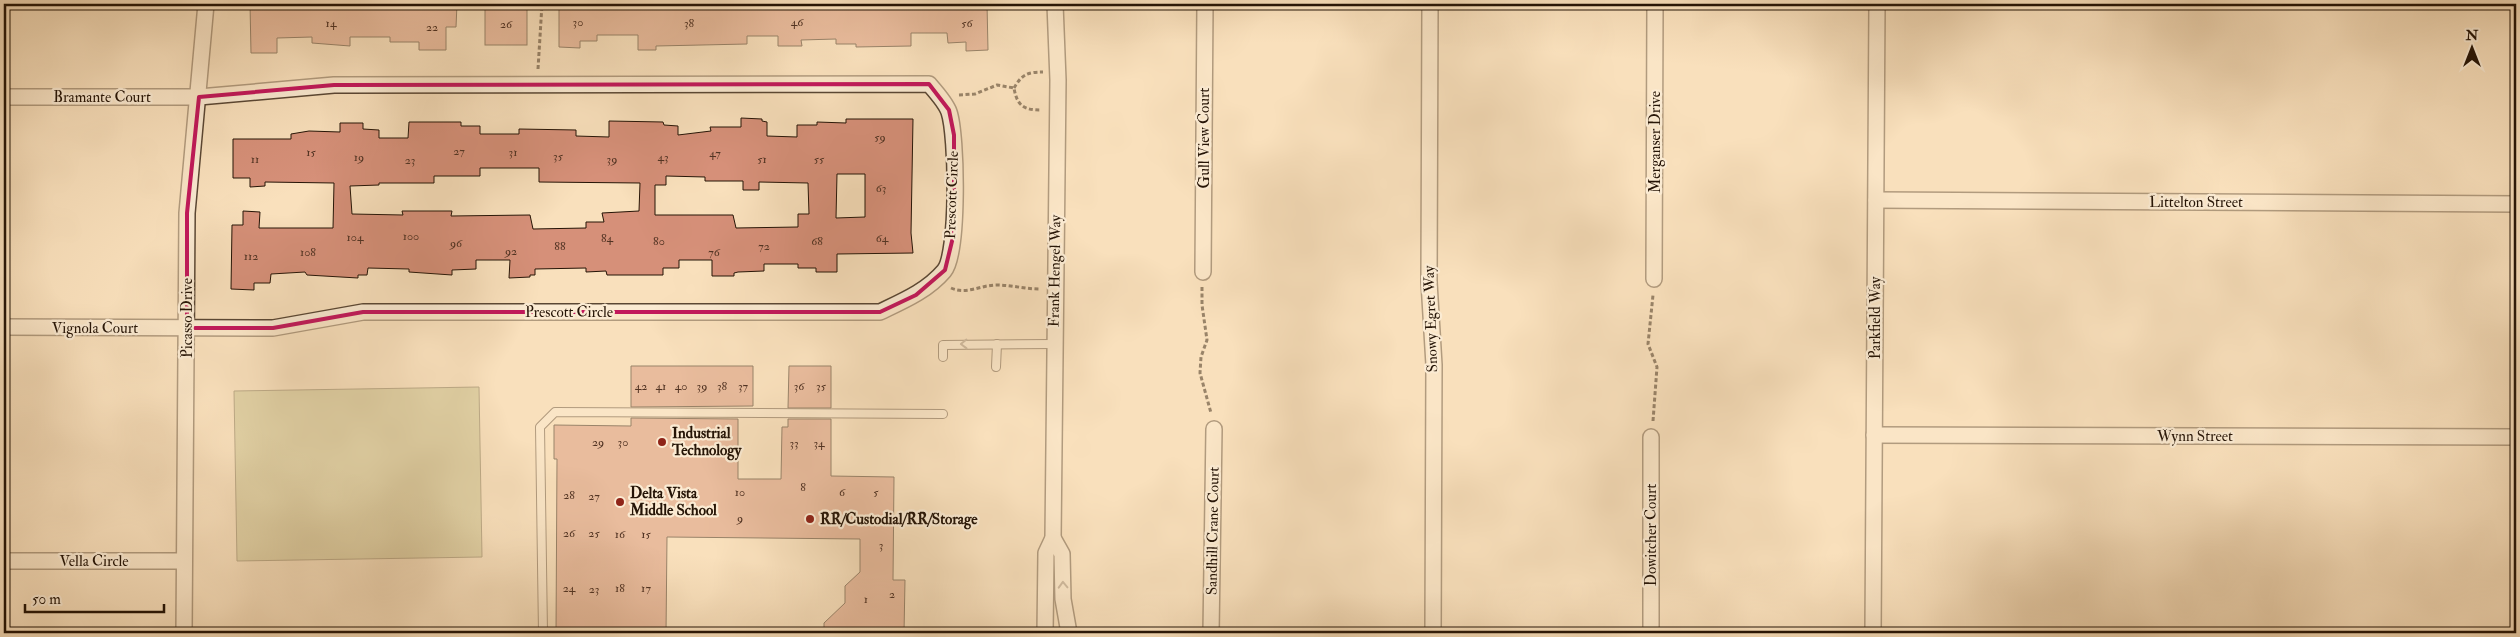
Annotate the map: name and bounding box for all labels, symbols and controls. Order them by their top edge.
house number: 30 [573,15,583,30]
house number: 46 [791,15,804,30]
house number: 14 [326,16,337,31]
house number: 38 [684,16,694,31]
house number: 56 [961,16,974,31]
house number: 26 [500,17,513,32]
house number: 22 [426,20,438,35]
north arrow [2448,22,2498,72]
text: N [2465,27,2479,44]
street label: Gull View Court [1195,87,1214,188]
street label: Bramante Court [53,88,151,107]
street label: Merganser Drive [1646,91,1665,193]
house number: 59 [874,130,886,145]
house number: 27 [453,144,465,159]
house number: 15 [306,145,316,160]
house number: 31 [509,145,517,160]
house number: 47 [709,146,721,161]
house number: 35 [553,149,564,164]
house number: 19 [354,150,364,165]
house number: 43 [657,150,669,165]
street label: Prescott Circle [941,151,963,239]
house number: 11 [251,152,259,167]
house number: 39 [607,152,617,167]
house number: 51 [757,152,767,167]
house number: 55 [814,152,825,167]
house number: 23 [405,153,415,168]
house number: 63 [876,181,886,196]
street label: Littelton Street [2149,193,2243,212]
street label: Frank Hengel Way [1045,214,1065,327]
house number: 100 [403,229,419,244]
house number: 104 [347,230,364,245]
house number: 84 [601,231,614,246]
house number: 64 [876,231,889,246]
house number: 80 [653,234,665,249]
house number: 68 [811,234,823,249]
house number: 96 [449,236,463,251]
house number: 88 [554,239,566,254]
house number: 72 [758,239,770,254]
house number: 92 [504,244,517,259]
house number: 108 [300,245,316,260]
house number: 76 [708,245,721,260]
house number: 112 [244,249,258,264]
street label: Snowy Egret Way [1420,265,1442,373]
street label: Parkfield Way [1866,276,1885,359]
street label: Picasso Drive [178,278,197,358]
street label: Prescott Circle [525,303,613,322]
street label: Vignola Court [52,319,138,338]
one-way arrow [959,339,967,349]
house number: 42 [635,379,647,394]
house number: 41 [656,379,666,394]
house number: 40 [675,379,687,394]
house number: 39 [697,379,707,394]
house number: 38 [717,379,727,394]
house number: 37 [738,379,749,394]
house number: 36 [794,379,805,394]
house number: 35 [816,379,827,394]
place label: Industrial Technology [671,424,743,461]
street label: Wynn Street [2156,427,2233,446]
house number: 29 [592,435,604,450]
house number: 30 [618,435,628,450]
marker: Industrial Technology [656,436,668,448]
house number: 33 [789,436,799,451]
house number: 34 [813,436,825,451]
street label: Sandhill Crane Court [1202,466,1224,595]
house number: 8 [800,480,806,495]
place label: Delta Vista Middle School [629,484,717,520]
street label: Dowitcher Court [1642,484,1661,586]
house number: 10 [735,485,745,500]
house number: 6 [839,485,846,500]
house number: 5 [873,485,879,500]
house number: 28 [563,488,575,503]
house number: 27 [588,489,600,504]
marker: Delta Vista Middle School [614,496,626,508]
place label: RR/Custodial/RR/Storage [820,510,978,530]
house number: 9 [736,511,743,526]
marker: RR/Custodial/RR/Storage [804,513,816,525]
house number: 26 [563,526,576,541]
house number: 25 [588,526,600,541]
house number: 16 [615,527,626,542]
house number: 15 [641,527,651,542]
house number: 3 [879,538,883,553]
street label: Vella Circle [59,552,129,571]
house number: 24 [563,581,576,596]
house number: 18 [615,581,625,596]
house number: 17 [641,581,651,596]
one-way arrow [1058,581,1068,588]
scale bar [25,582,164,614]
house number: 23 [589,582,599,597]
house number: 2 [889,587,895,602]
text: 50 m [32,590,61,609]
house number: 1 [864,592,868,607]

